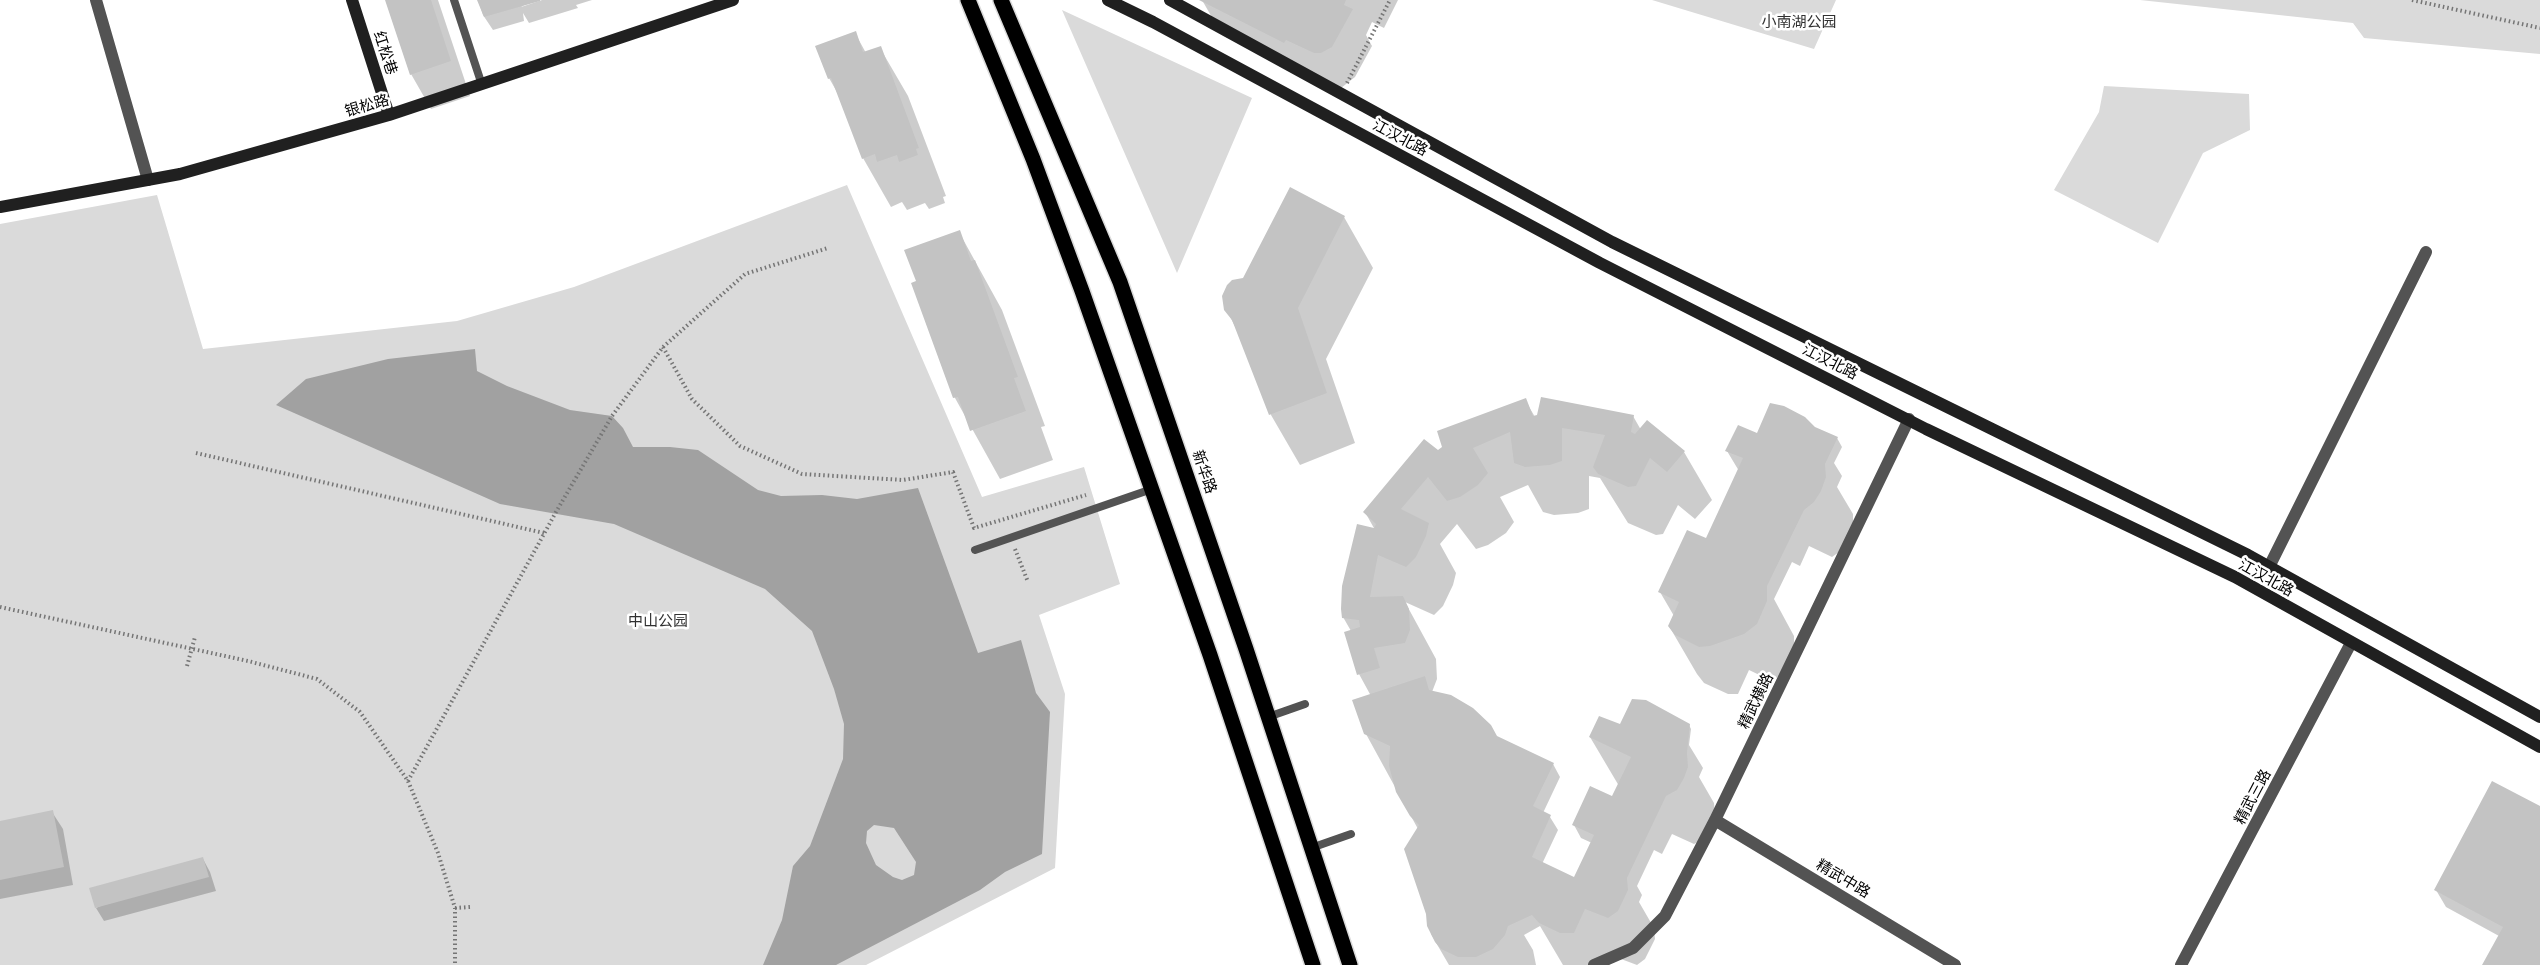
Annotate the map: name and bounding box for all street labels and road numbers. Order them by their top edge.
street label: 红松巷 [369,29,401,77]
street label: 银松路 [343,91,391,121]
street label: 江汉北路 [1369,116,1431,160]
street label: 江汉北路 [1799,340,1861,384]
street label: 新华路 [1188,448,1220,496]
street label: 江汉北路 [2235,556,2297,600]
street label: 精武横路 [1735,670,1777,732]
street label: 精武三路 [2231,766,2275,828]
street label: 精武中路 [1813,856,1873,902]

